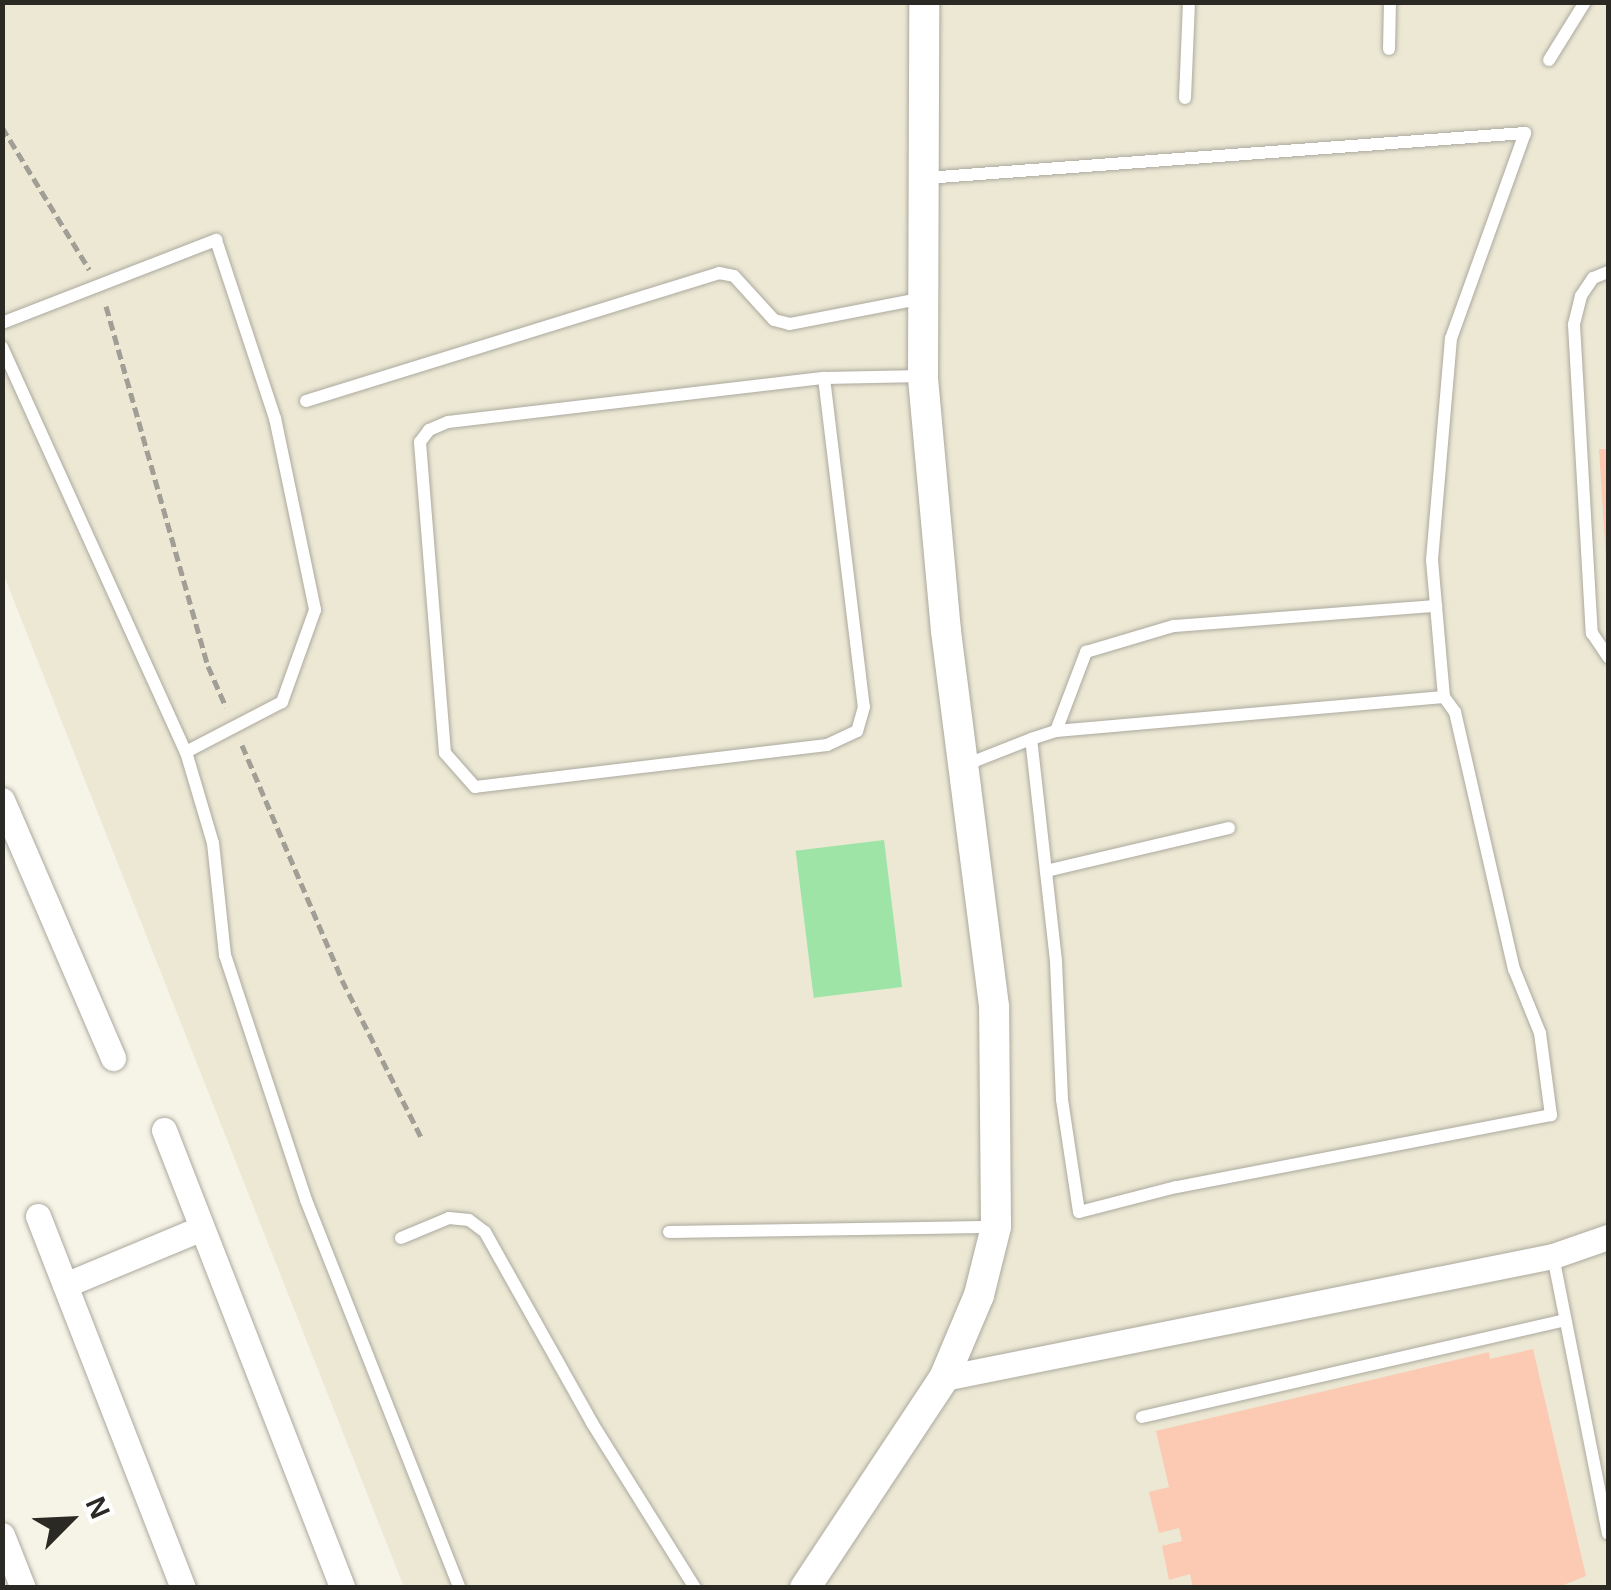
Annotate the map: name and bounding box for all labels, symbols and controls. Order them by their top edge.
north arrow [20,1470,120,1570]
text: N [80,1492,116,1523]

